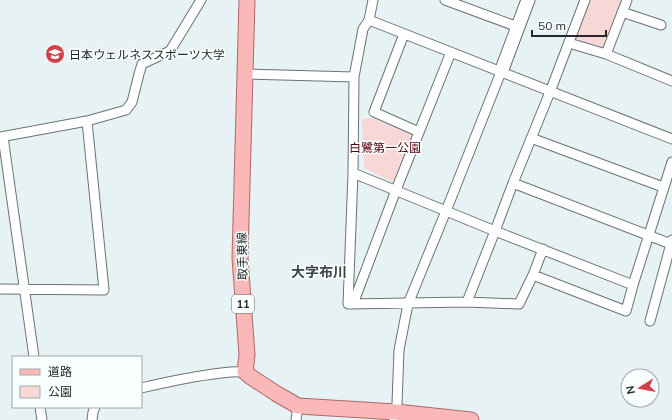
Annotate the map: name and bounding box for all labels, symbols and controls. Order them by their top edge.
scale bar [532,12,606,38]
text: 50 m [538,18,566,33]
school or university icon: 日本ウェルネススポーツ大学 [44,43,66,65]
place label: 日本ウェルネススポーツ大学 [69,47,225,62]
park label: 白鷺第一公園 [349,140,421,155]
street label: 取手東線 [234,232,250,280]
district label: 大字布川 [291,263,347,281]
road number: 11 [232,295,254,313]
legend [12,356,142,408]
text: 道路 [48,364,72,379]
north arrow [620,368,660,408]
text: 公園 [48,384,72,399]
text: N [623,384,638,395]

